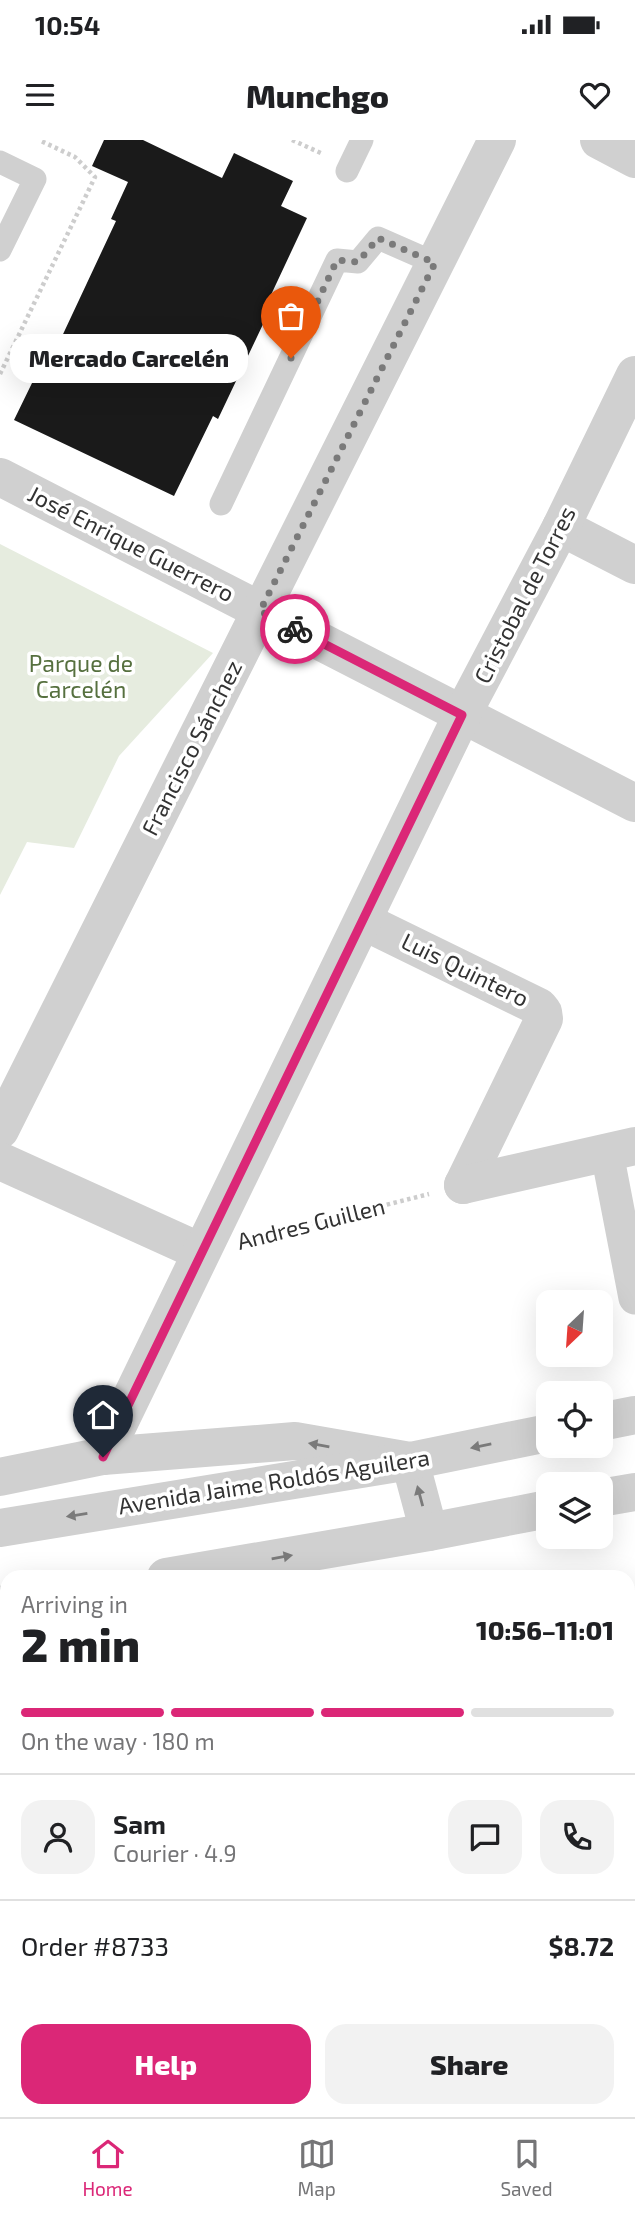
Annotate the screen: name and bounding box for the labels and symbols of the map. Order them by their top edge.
pin [261,286,321,358]
callout: Mercado Carcelén [11,334,249,382]
street label: José Enrique Guerrero [24,479,239,607]
street label: Cristobal de Torres [467,501,581,688]
courier [260,594,330,664]
park label: Parque de Carcelén [29,649,133,703]
street label: Francisco Sánchez [135,655,247,840]
street label: Luis Quintero [397,926,534,1012]
street label: Andres Guillen [234,1191,388,1255]
north arrow [536,1290,612,1367]
pin [73,1385,133,1457]
one-way arrow [308,1439,330,1450]
one-way arrow [470,1441,492,1452]
street label: Avenida Jaime Roldós Aguilera [116,1443,432,1519]
one-way arrow [414,1485,425,1507]
one-way arrow [66,1510,88,1521]
one-way arrow [271,1551,293,1562]

